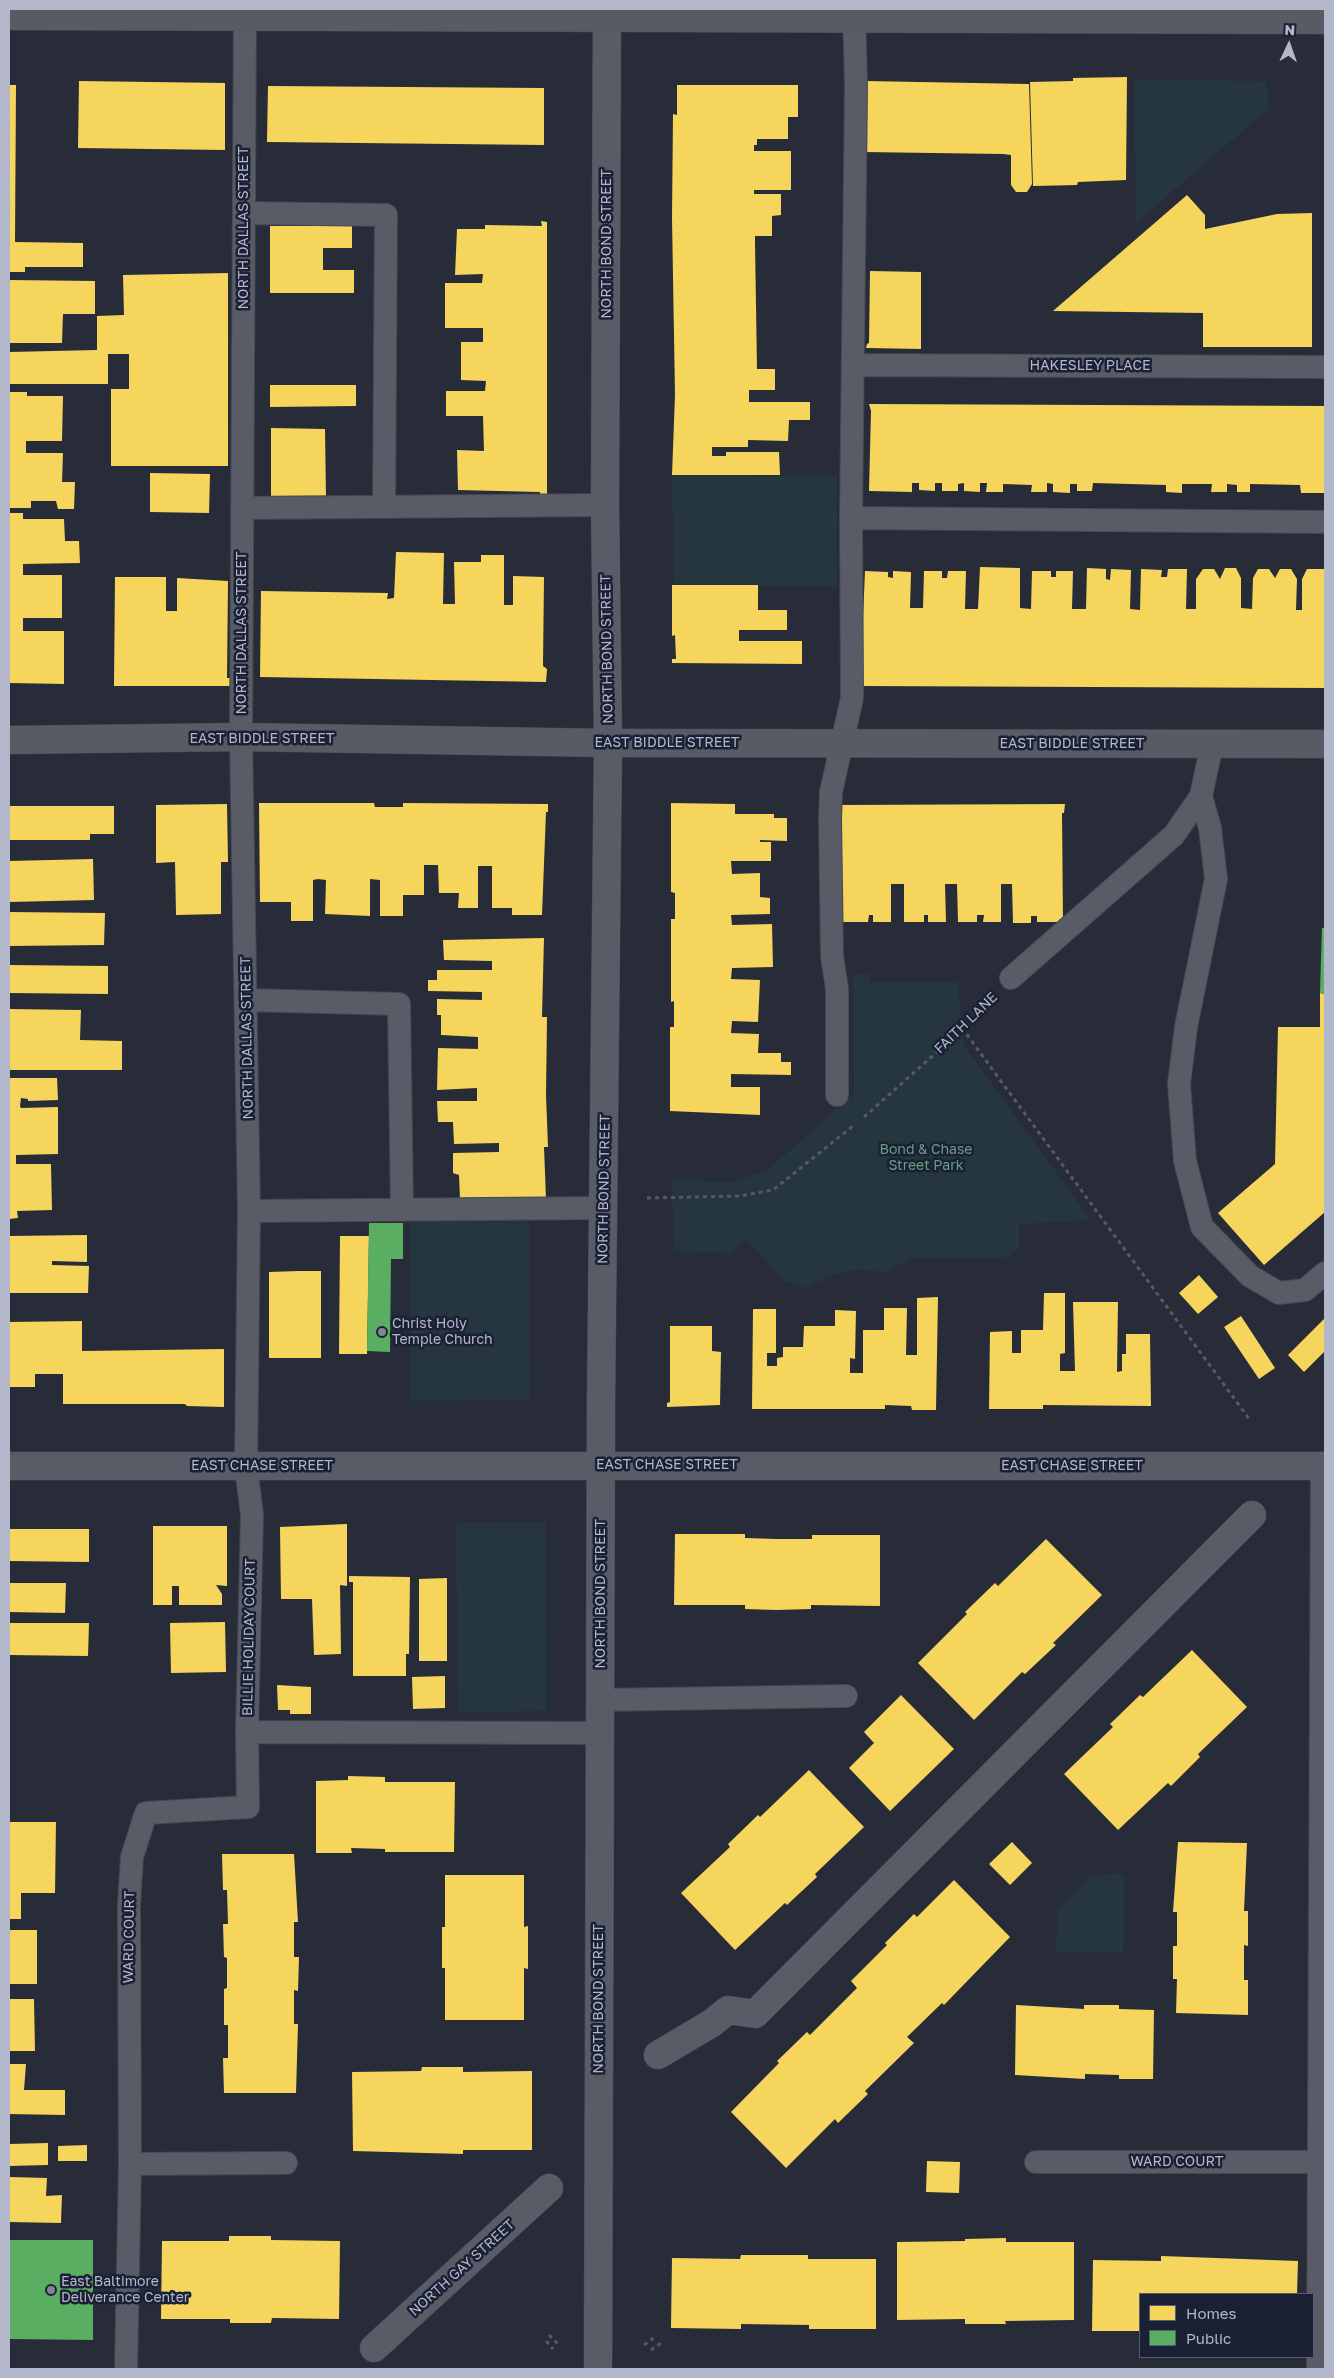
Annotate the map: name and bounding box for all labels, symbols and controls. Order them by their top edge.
north arrow [1264,20,1314,70]
text: N [1284,21,1296,38]
street label: NORTH DALLAS STREET [236,146,252,310]
street label: NORTH BOND STREET [599,169,615,319]
street label: HAKESLEY PLACE [1029,358,1151,374]
street label: NORTH DALLAS STREET [234,551,250,715]
street label: NORTH BOND STREET [597,574,617,724]
street label: EAST BIDDLE STREET [189,731,335,747]
street label: EAST BIDDLE STREET [594,735,740,751]
street label: EAST BIDDLE STREET [999,736,1145,752]
street label: NORTH DALLAS STREET [237,956,257,1120]
street label: FAITH LANE [931,989,1001,1057]
street label: NORTH BOND STREET [594,1114,614,1264]
park label: Bond & Chase Street Park [880,1142,972,1174]
place label: Christ Holy Temple Church [392,1316,493,1348]
marker: Christ Holy Temple Church [376,1326,388,1338]
street label: EAST CHASE STREET [596,1457,738,1473]
street label: EAST CHASE STREET [191,1458,333,1474]
street label: EAST CHASE STREET [1001,1458,1143,1474]
street label: NORTH BOND STREET [593,1519,609,1669]
street label: BILLIE HOLIDAY COURT [239,1558,259,1716]
street label: WARD COURT [120,1890,138,1984]
street label: NORTH BOND STREET [591,1924,607,2074]
street label: WARD COURT [1131,2154,1223,2170]
street label: NORTH GAY STREET [406,2216,518,2320]
place label: East Baltimore Deliverance Center [61,2274,189,2306]
marker: East Baltimore Deliverance Center [45,2284,57,2296]
legend [1139,2293,1314,2358]
text: Homes [1186,2304,1236,2322]
text: Public [1186,2329,1231,2347]

